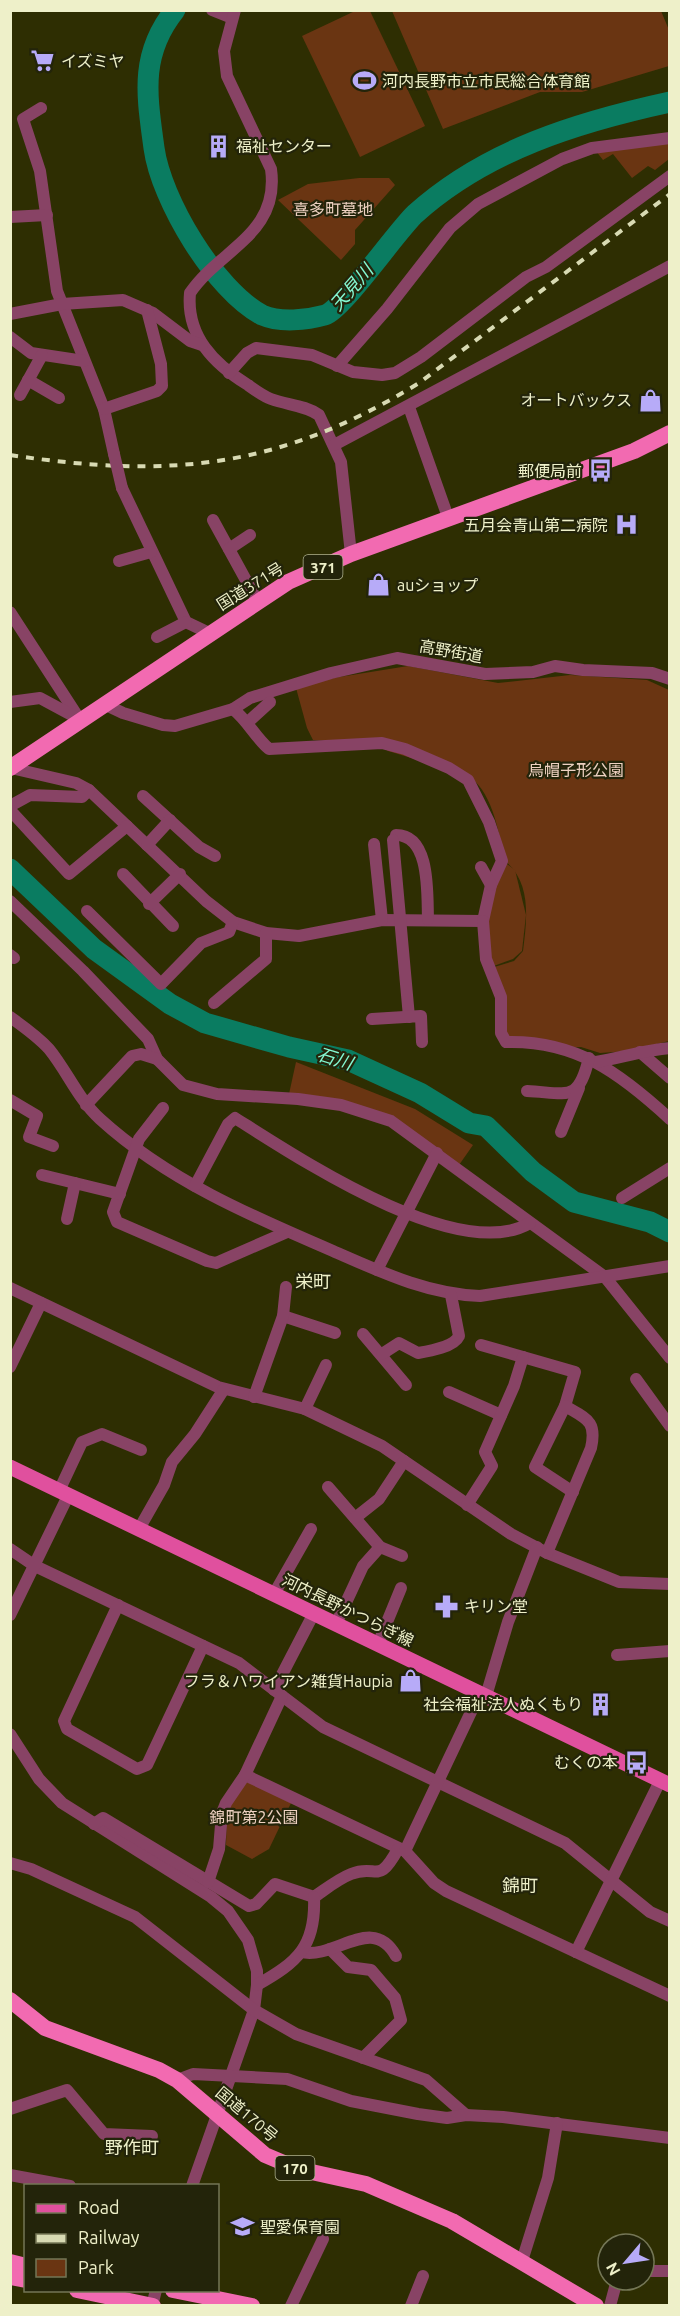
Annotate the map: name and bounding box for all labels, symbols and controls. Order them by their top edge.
supermarket icon: イズミヤ [30,48,56,74]
place label: イズミヤ [61,52,125,70]
sports icon: 河内長野市立市民総合体育館 [351,68,377,94]
place label: 河内長野市立市民総合体育館 [382,72,590,90]
building icon: 福祉センター [205,133,231,159]
place label: 福祉センター [236,137,332,155]
park label: 喜多町墓地 [293,200,373,218]
water label: 天見川 [326,259,378,314]
shop icon: オートバックス [637,387,663,413]
place label: オートバックス [520,391,632,409]
bus stop icon: 郵便局前 [587,458,613,484]
place label: 郵便局前 [518,462,582,480]
hospital icon: 五月会青山第二病院 [613,512,639,538]
place label: 五月会青山第二病院 [464,516,608,534]
road number: 371 [304,555,342,579]
street label: 国道371号 [213,558,287,614]
shop icon: auショップ [366,572,392,598]
place label: auショップ [397,576,478,594]
street label: 高野街道 [418,637,484,665]
park label: 烏帽子形公園 [528,761,624,779]
water label: 石川 [315,1043,357,1073]
district label: 栄町 [295,1271,331,1291]
street label: 河内長野かつらぎ線 [279,1570,417,1650]
pharmacy icon: キリン堂 [433,1593,459,1619]
place label: キリン堂 [464,1597,528,1615]
shop icon: フラ＆ハワイアン雑貨Haupia [398,1668,424,1694]
place label: フラ＆ハワイアン雑貨Haupia [184,1672,393,1690]
building icon: 社会福祉法人ぬくもり [588,1691,614,1717]
place label: 社会福祉法人ぬくもり [423,1695,583,1713]
bus stop icon: むくの本 [623,1749,649,1775]
place label: むくの本 [554,1753,618,1771]
park label: 錦町第2公園 [209,1808,299,1826]
district label: 錦町 [502,1875,538,1895]
street label: 国道170号 [212,2083,282,2145]
district label: 野作町 [105,2137,159,2157]
road number: 170 [276,2156,314,2180]
legend [24,2184,219,2292]
text: Road [78,2197,120,2217]
school or university icon: 聖愛保育園 [229,2214,255,2240]
place label: 聖愛保育園 [260,2218,340,2236]
text: Railway [78,2227,140,2247]
north arrow [596,2232,656,2292]
text: Park [78,2257,114,2277]
text: N [602,2260,624,2279]

